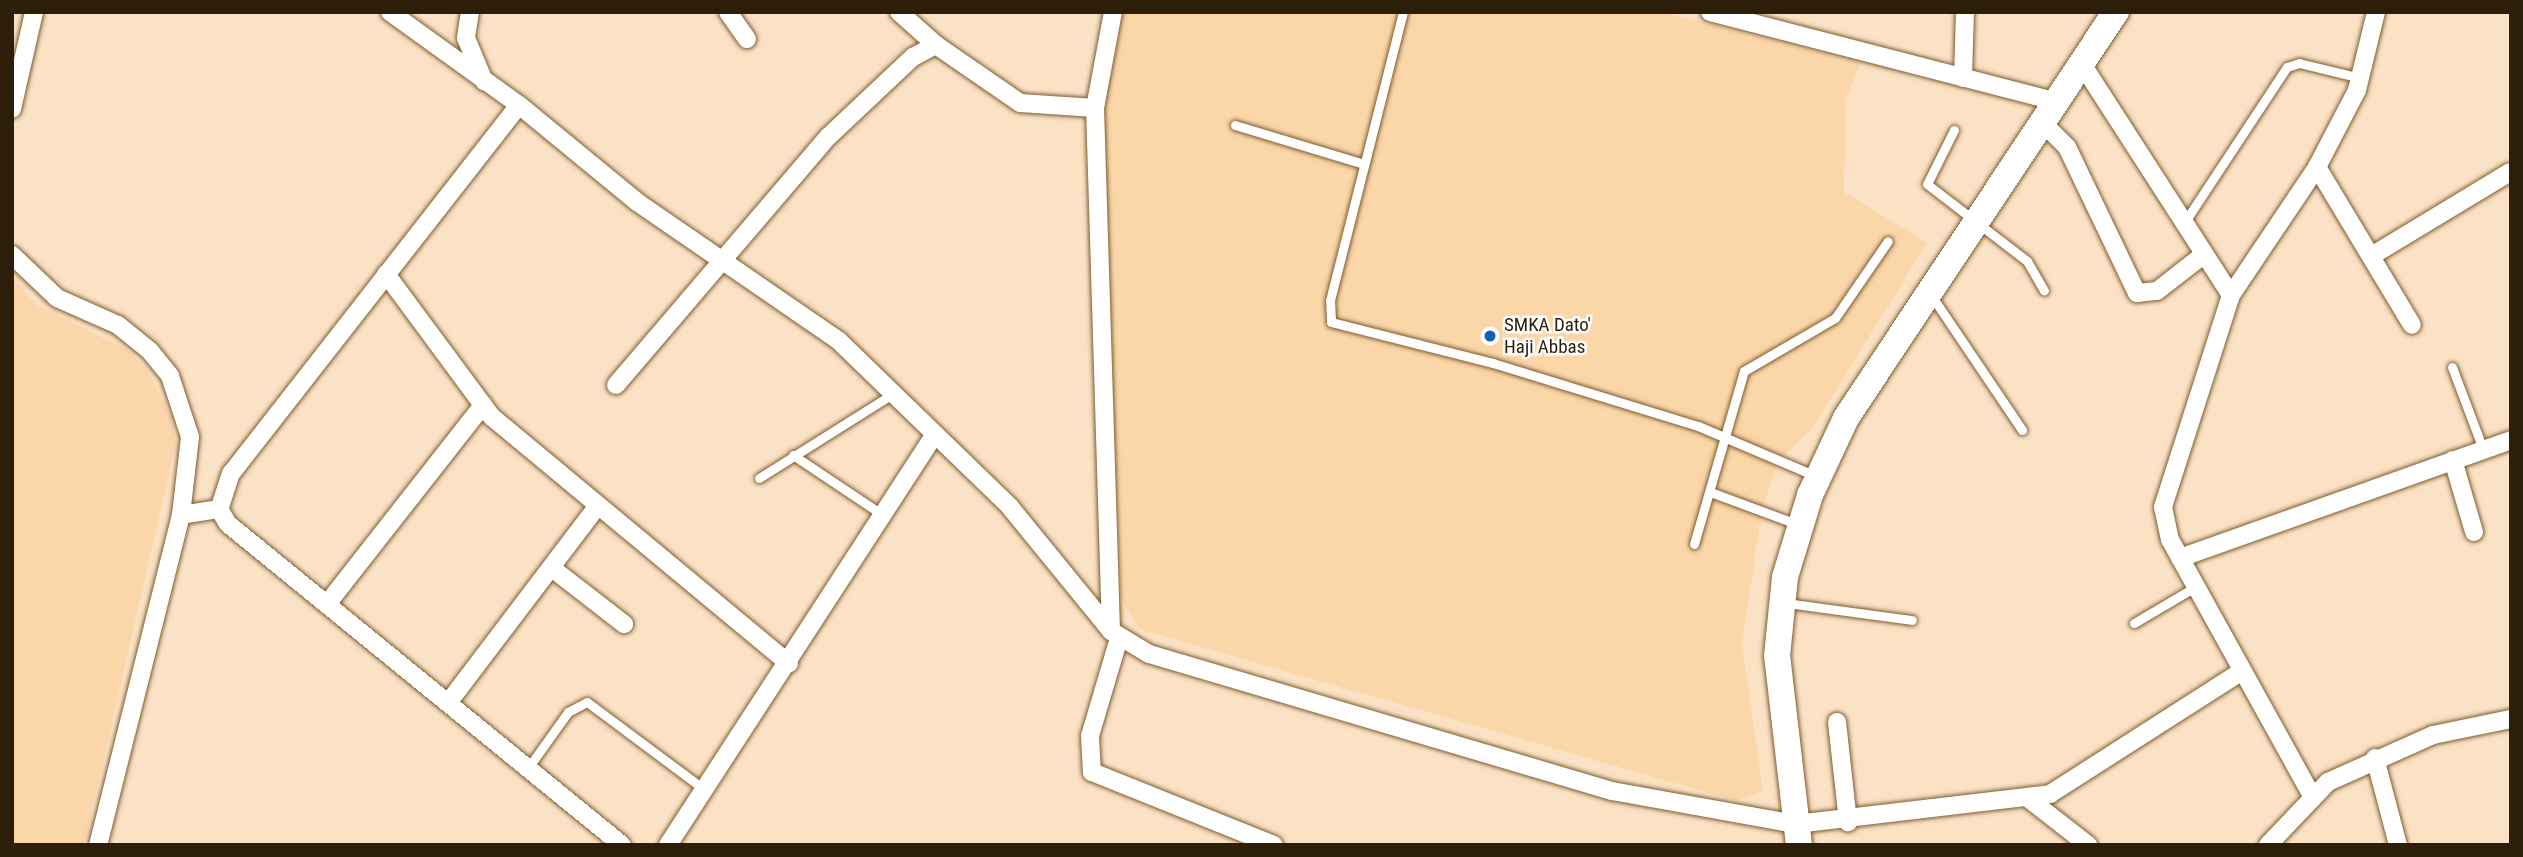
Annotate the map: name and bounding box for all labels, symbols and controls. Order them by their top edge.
place label: SMKA Dato' Haji Abbas [1504,314,1591,358]
marker: SMKA Dato' Haji Abbas [1482,328,1498,344]

